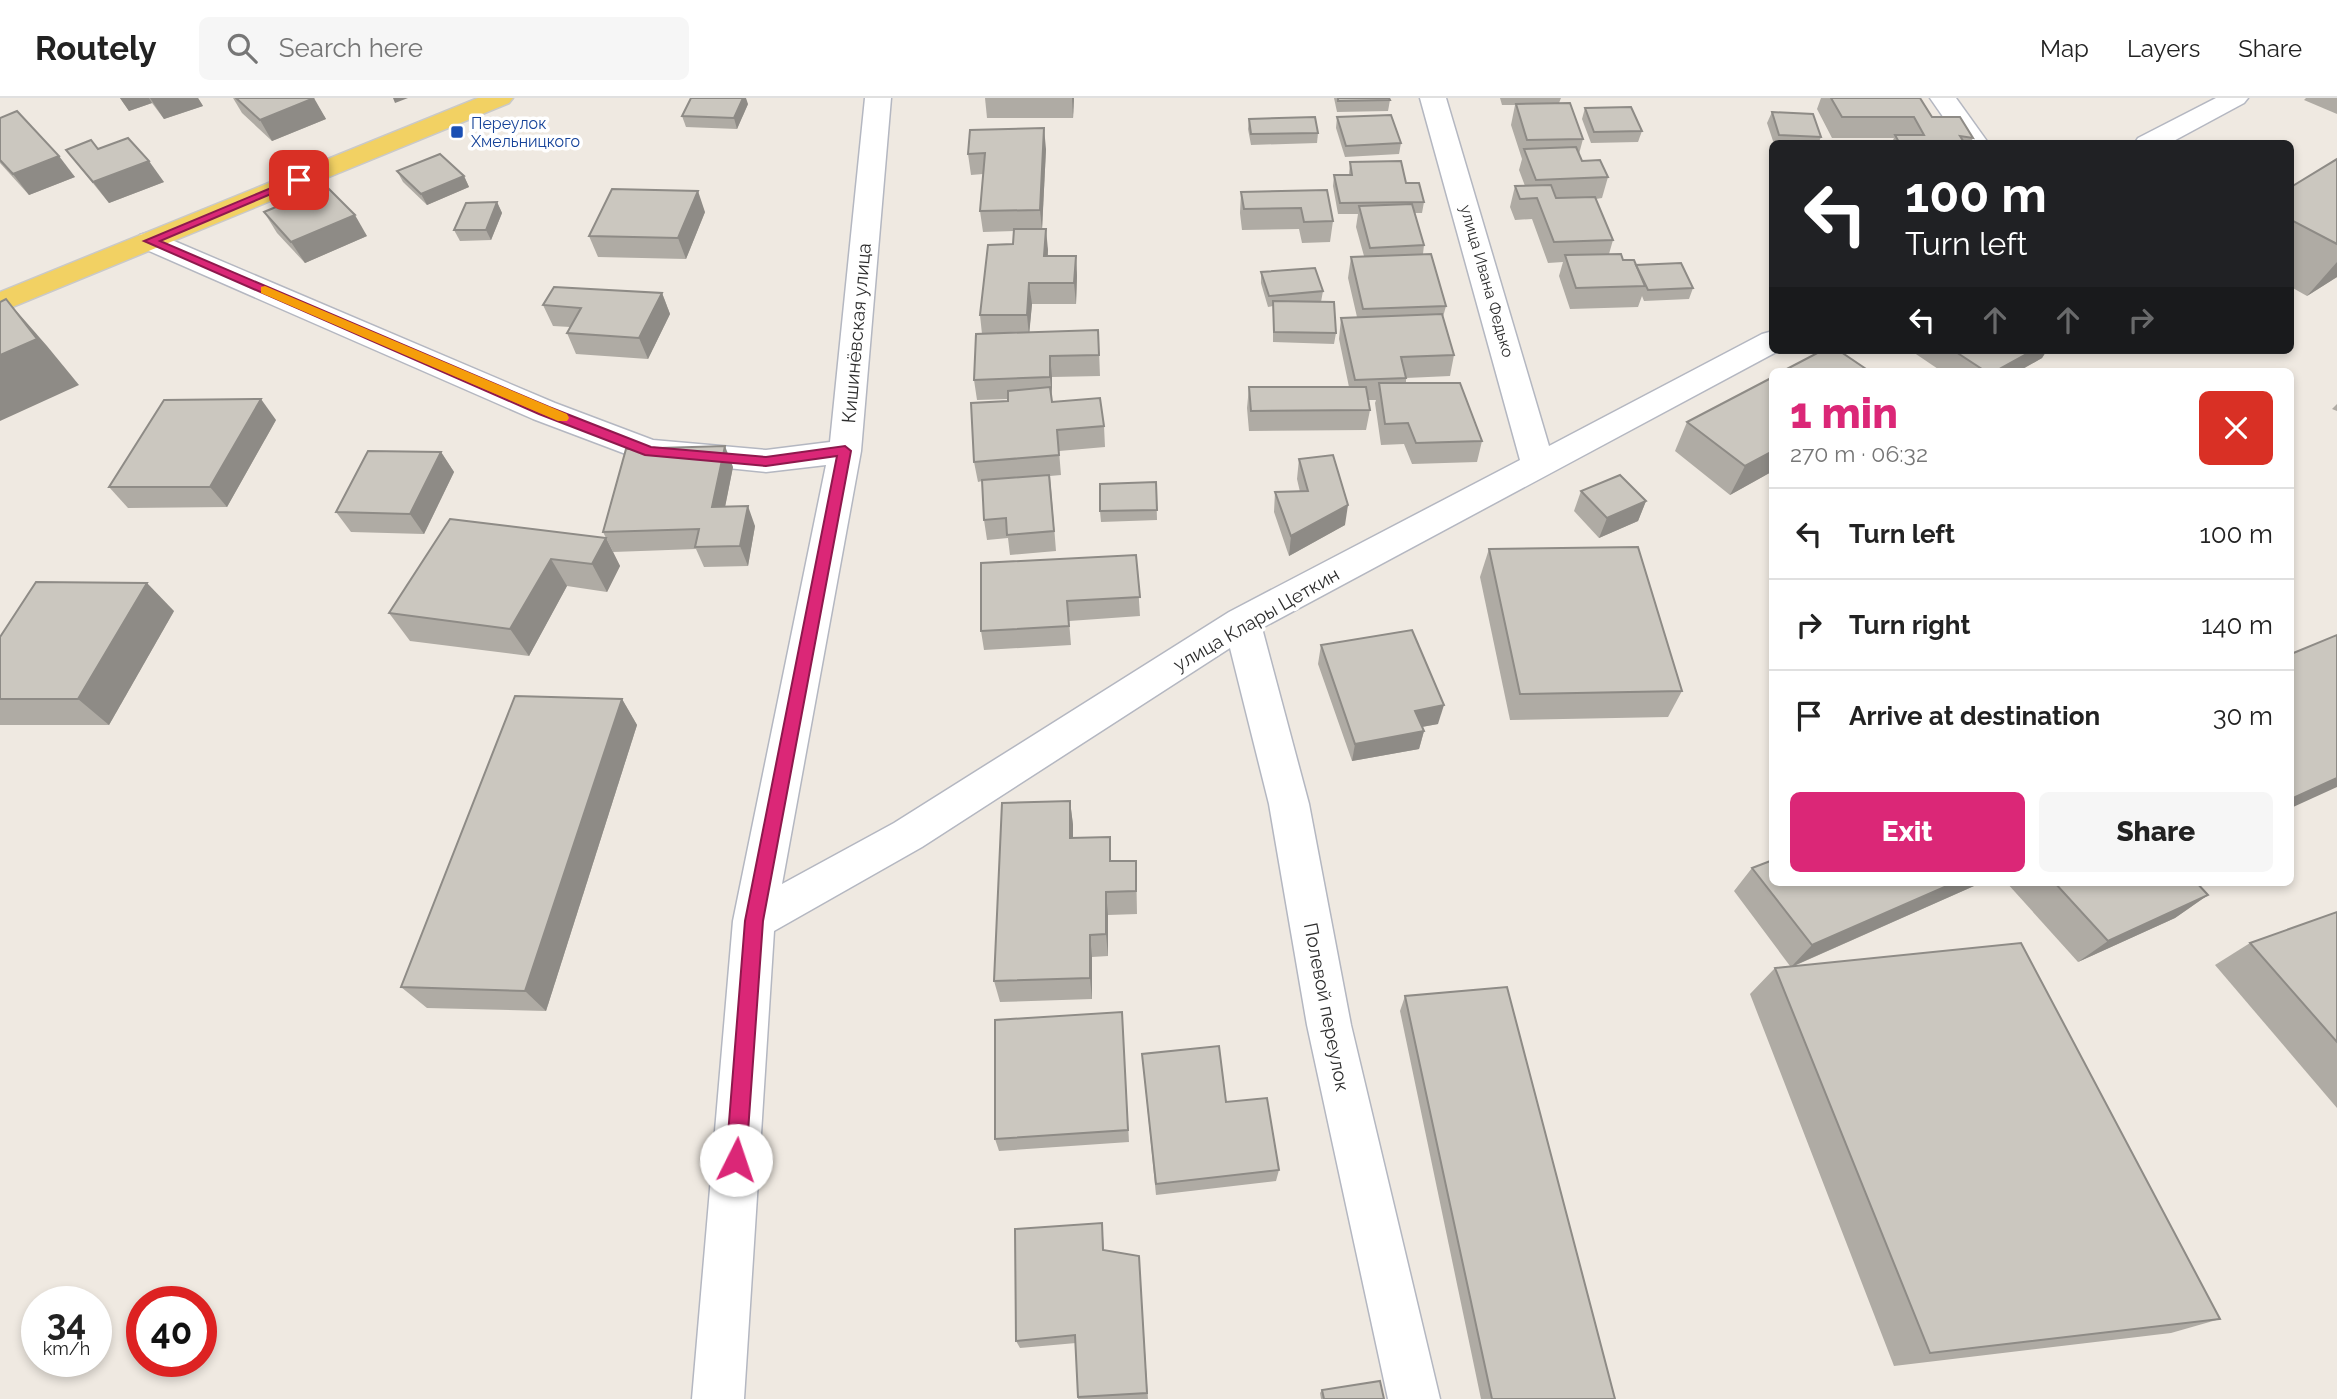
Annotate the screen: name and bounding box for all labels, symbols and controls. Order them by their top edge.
search box [199,17,689,80]
text: Routely [35,29,157,68]
icon: search [223,29,261,67]
text: Search here [279,33,423,63]
text: Map [2040,34,2089,63]
text: Layers [2127,34,2200,63]
text: Share [2238,34,2302,63]
place label: Переулок Хмельницкого [471,114,580,151]
marker: Переулок Хмельницкого [449,124,465,140]
pin [269,150,329,210]
icon: arrive [280,161,318,199]
text: 100 m [1905,166,2047,223]
icon: left [1790,168,1881,259]
street label: улица Ивана Федько [1456,203,1518,359]
text: Turn left [1905,225,2027,262]
street label: Кишинёвская улица [837,242,875,424]
icon: left [1903,301,1941,339]
icon: ahead [1976,301,2014,339]
icon: ahead [2049,301,2087,339]
icon: right [2122,301,2160,339]
text: 1 min [1790,389,1898,438]
button: close [2199,391,2273,465]
text: 270 m · 06:32 [1790,440,1928,467]
icon: left [1790,515,1828,553]
text: Turn left [1849,519,1955,549]
text: 100 m [2200,519,2273,549]
street label: улица Клары Цеткин [1169,563,1343,675]
icon: right [1790,606,1828,644]
text: Turn right [1849,610,1970,640]
text: 140 m [2201,610,2273,640]
icon: arrive [1790,697,1828,735]
text: Arrive at destination [1849,701,2100,731]
text: 30 m [2213,701,2273,731]
button: Exit [1790,792,2025,872]
button: Share [2039,792,2273,872]
street label: Полевой переулок [1300,921,1354,1093]
position arrow [699,1123,773,1197]
speed limit sign: 40 [126,1286,217,1377]
text: 34 [47,1302,86,1343]
text: km/h [43,1338,90,1359]

